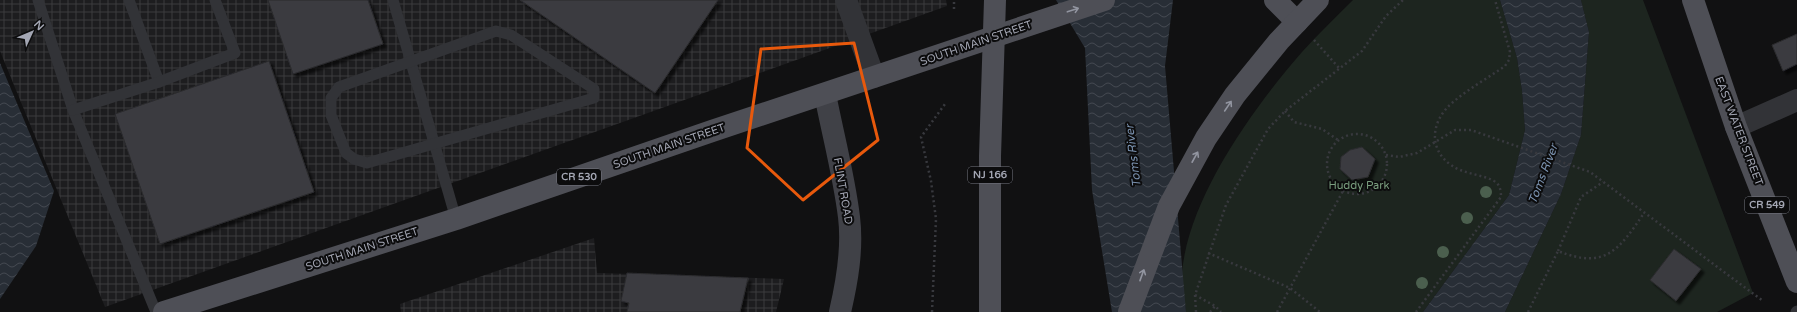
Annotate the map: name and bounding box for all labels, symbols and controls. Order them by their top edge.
one-way arrow [1066,6,1079,13]
north arrow [12,12,52,52]
text: N [31,18,47,33]
street label: SOUTH MAIN STREET [918,18,1034,68]
street label: EAST WATER STREET [1712,75,1766,188]
one-way arrow [1223,100,1232,111]
street label: SOUTH MAIN STREET [611,121,727,171]
water label: Toms River [1122,123,1144,188]
water label: Toms River [1525,141,1561,206]
one-way arrow [1192,151,1200,163]
street label: FLINT ROAD [831,157,855,225]
road number: NJ 166 [968,167,1012,183]
road number: CR 530 [557,169,601,185]
park label: Huddy Park [1328,179,1390,192]
road number: CR 549 [1745,197,1789,213]
street label: SOUTH MAIN STREET [304,225,420,273]
one-way arrow [1138,269,1146,281]

